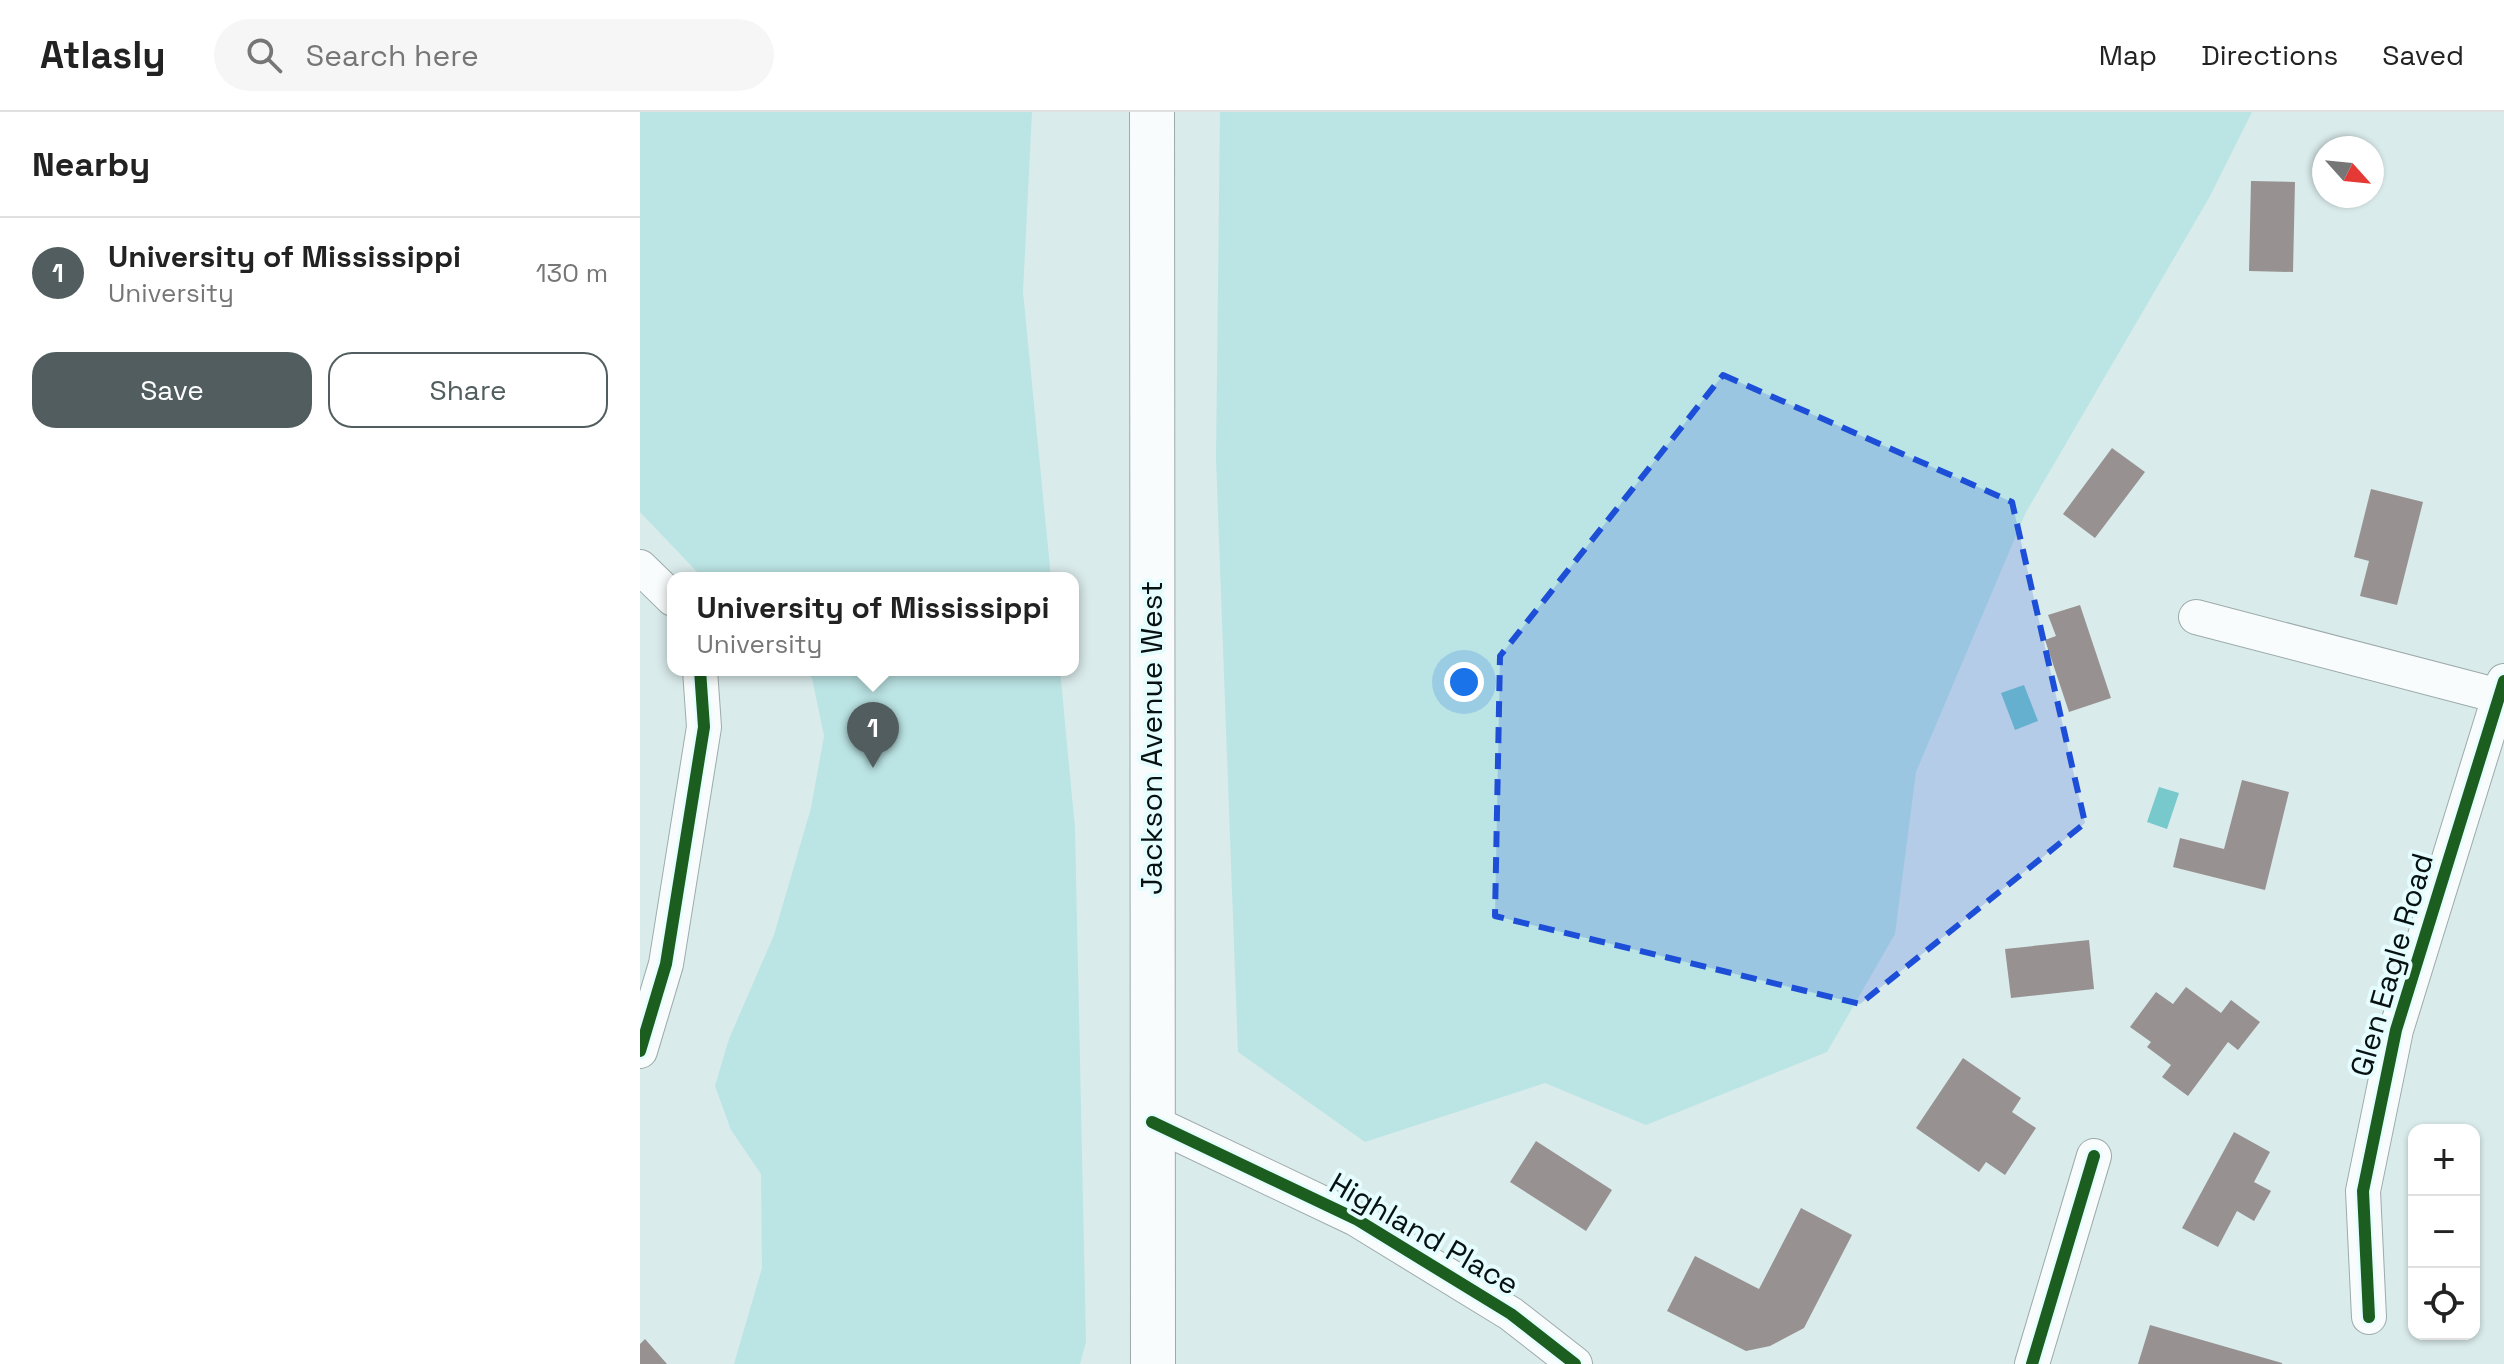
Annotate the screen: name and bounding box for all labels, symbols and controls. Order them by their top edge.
search box [214,19,774,91]
text: Atlasly [40,31,166,79]
icon: search [242,33,286,77]
text: Search here [306,36,479,75]
text: Map [2099,37,2157,73]
text: Directions [2201,37,2338,73]
text: Saved [2382,37,2464,73]
north arrow [2312,136,2384,208]
text: Nearby [32,143,150,186]
text: University of Mississippi [108,237,461,276]
text: 1 [52,256,64,290]
text: 130 m [536,256,608,290]
text: University [108,276,234,310]
button: Save [32,352,312,428]
button: Share [328,352,608,428]
popup [667,572,1079,676]
street label: Jackson Avenue West [1132,581,1171,895]
text: University of Mississippi [696,588,1050,627]
text: University [696,627,822,661]
your location [1444,662,1484,702]
pin: 1 [847,702,899,768]
street label: Glen Eagle Road [2341,849,2442,1081]
map controls [2408,1124,2480,1340]
button: + [2408,1124,2480,1196]
street label: Highland Place [1322,1164,1526,1304]
button: − [2408,1196,2480,1268]
button: locate [2408,1268,2480,1340]

